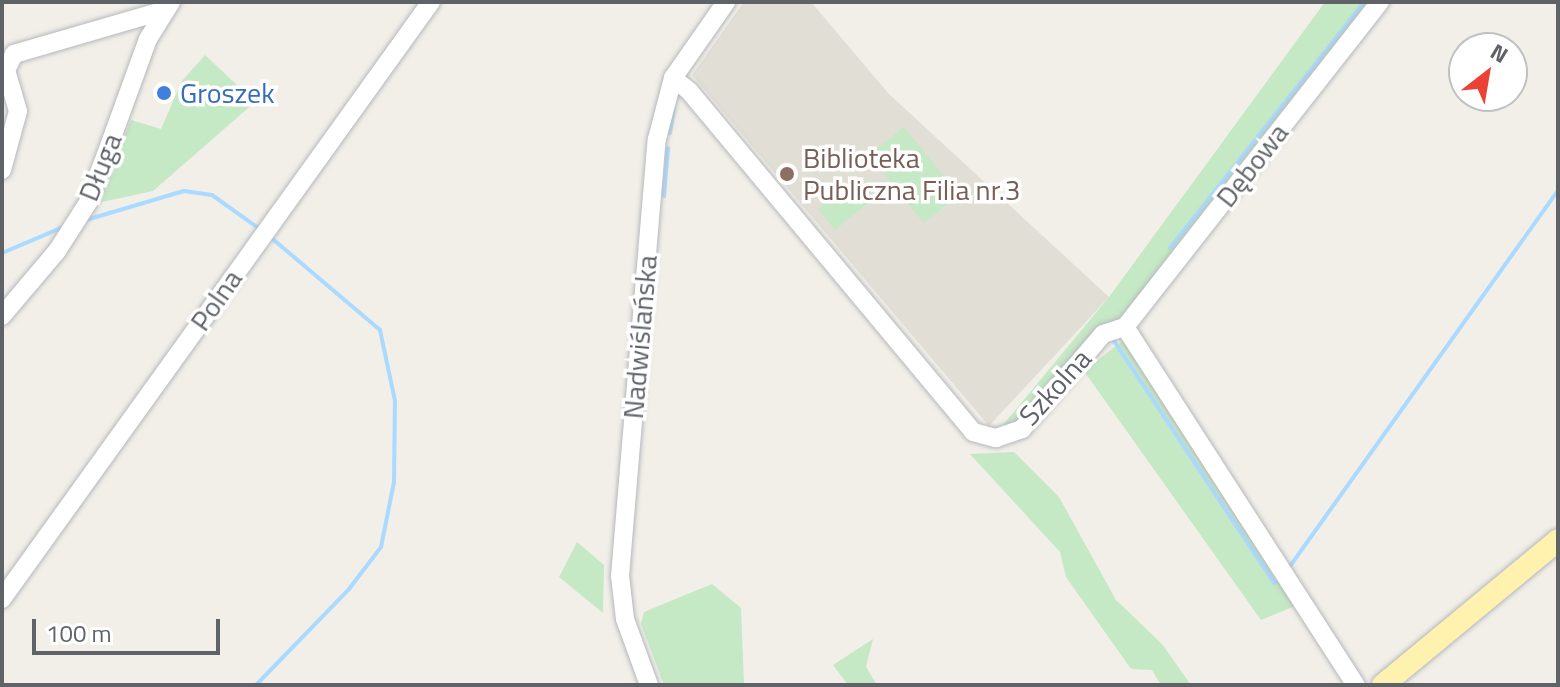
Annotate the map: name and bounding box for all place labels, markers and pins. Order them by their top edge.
place label: Groszek [180,76,275,110]
marker: Groszek [155,84,173,102]
place label: Biblioteka Publiczna Filia nr.3 [803,141,1021,207]
marker: Biblioteka Publiczna Filia nr.3 [778,165,796,183]

